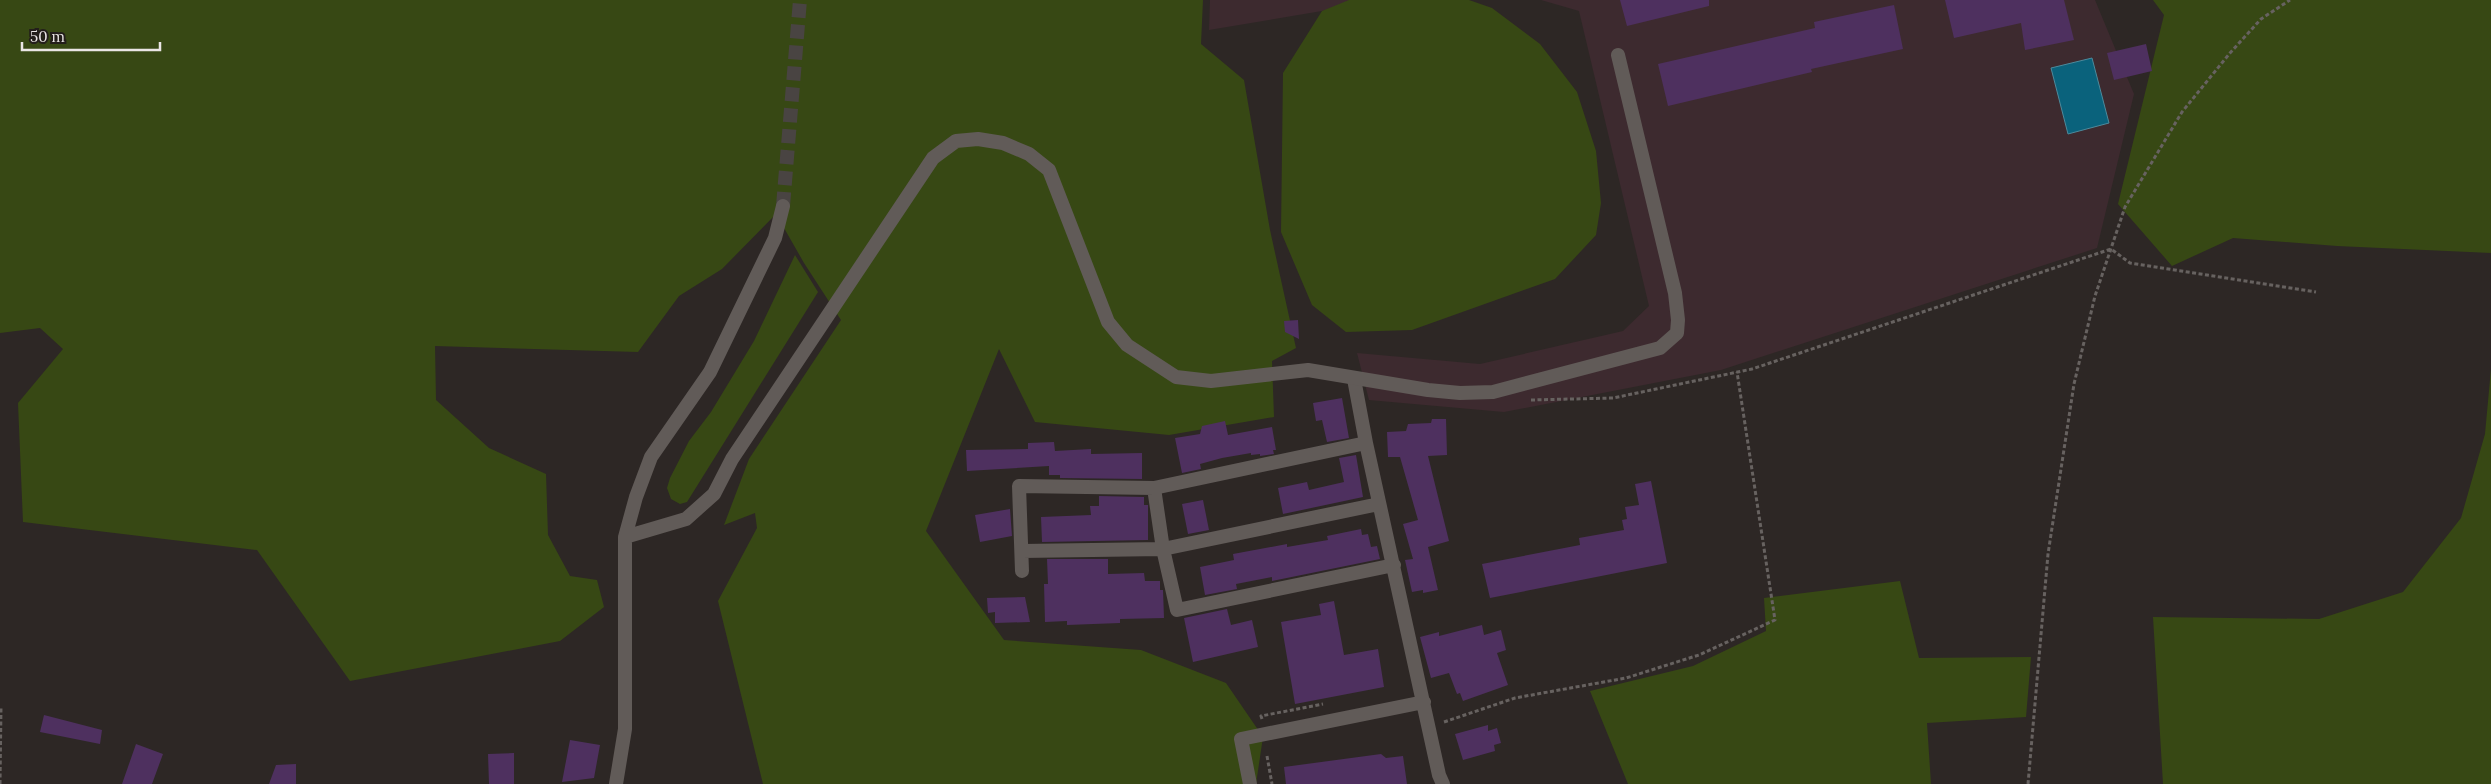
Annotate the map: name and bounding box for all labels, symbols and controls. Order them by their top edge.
scale bar [22,20,160,52]
text: 50 m [30,27,65,46]

